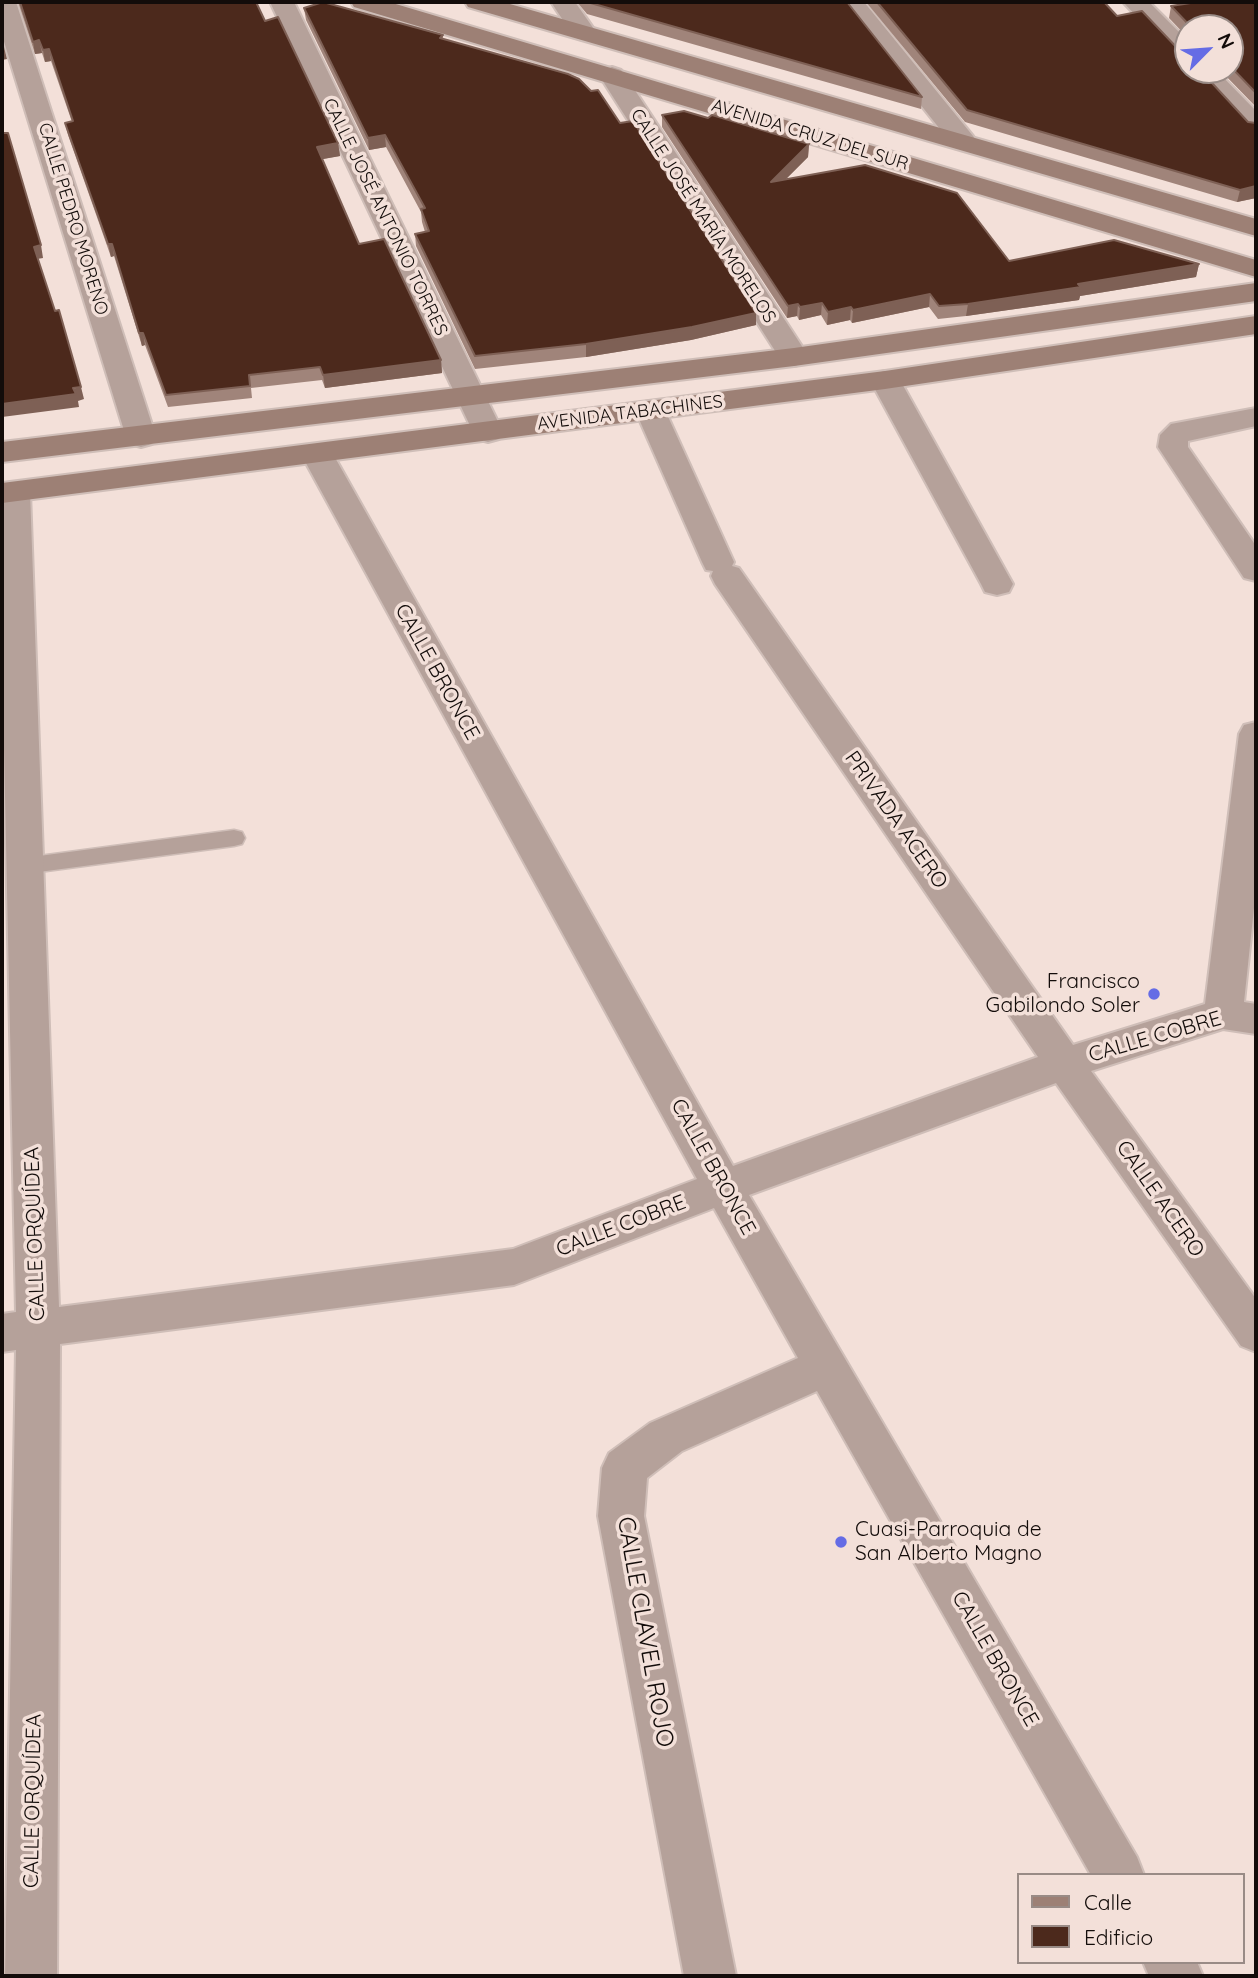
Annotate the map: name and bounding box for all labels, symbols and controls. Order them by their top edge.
north arrow [1174,14,1244,84]
text: N [1212,30,1240,52]
street label: CALLE JOSÉ ANTONIO TORRES [318,95,452,339]
street label: AVENIDA CRUZ DEL SUR [709,95,911,175]
street label: CALLE JOSÉ MARÍA MORELOS [626,105,780,327]
street label: CALLE PEDRO MORENO [33,120,113,318]
street label: AVENIDA TABACHINES [536,391,724,435]
street label: CALLE BRONCE [389,599,485,745]
street label: PRIVADA ACERO [839,746,953,894]
place label: Francisco Gabilondo Soler [986,969,1140,1019]
marker: Francisco Gabilondo Soler [1146,986,1162,1002]
street label: CALLE COBRE [1086,1006,1224,1068]
street label: CALLE BRONCE [665,1094,761,1240]
street label: CALLE ACERO [1111,1136,1209,1262]
street label: CALLE ORQUÍDEA [19,1146,51,1322]
street label: CALLE COBRE [553,1190,689,1262]
street label: CALLE CLAVEL ROJO [611,1514,679,1750]
place label: Cuasi-Parroquia de San Alberto Magno [855,1517,1042,1567]
marker: Cuasi-Parroquia de San Alberto Magno [833,1534,849,1550]
street label: CALLE BRONCE [946,1587,1044,1731]
street label: CALLE ORQUÍDEA [19,1714,47,1888]
legend [1016,1873,1244,1964]
text: Calle [1084,1889,1132,1915]
text: Edificio [1084,1924,1153,1950]

